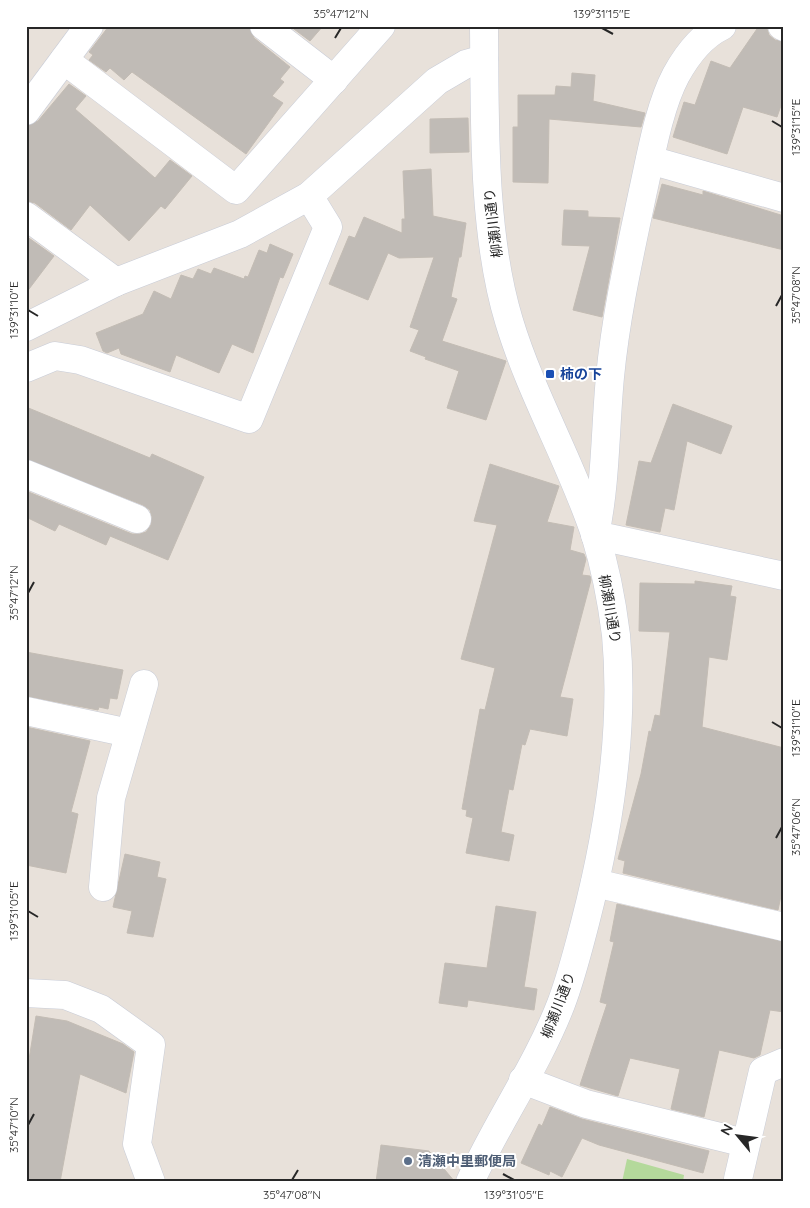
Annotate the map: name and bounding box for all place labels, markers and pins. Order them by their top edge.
place label: 柿の下 [560,365,602,383]
marker: 柿の下 [544,368,556,380]
place label: 清瀬中里郵便局 [418,1152,516,1170]
marker: 清瀬中里郵便局 [402,1155,414,1167]

